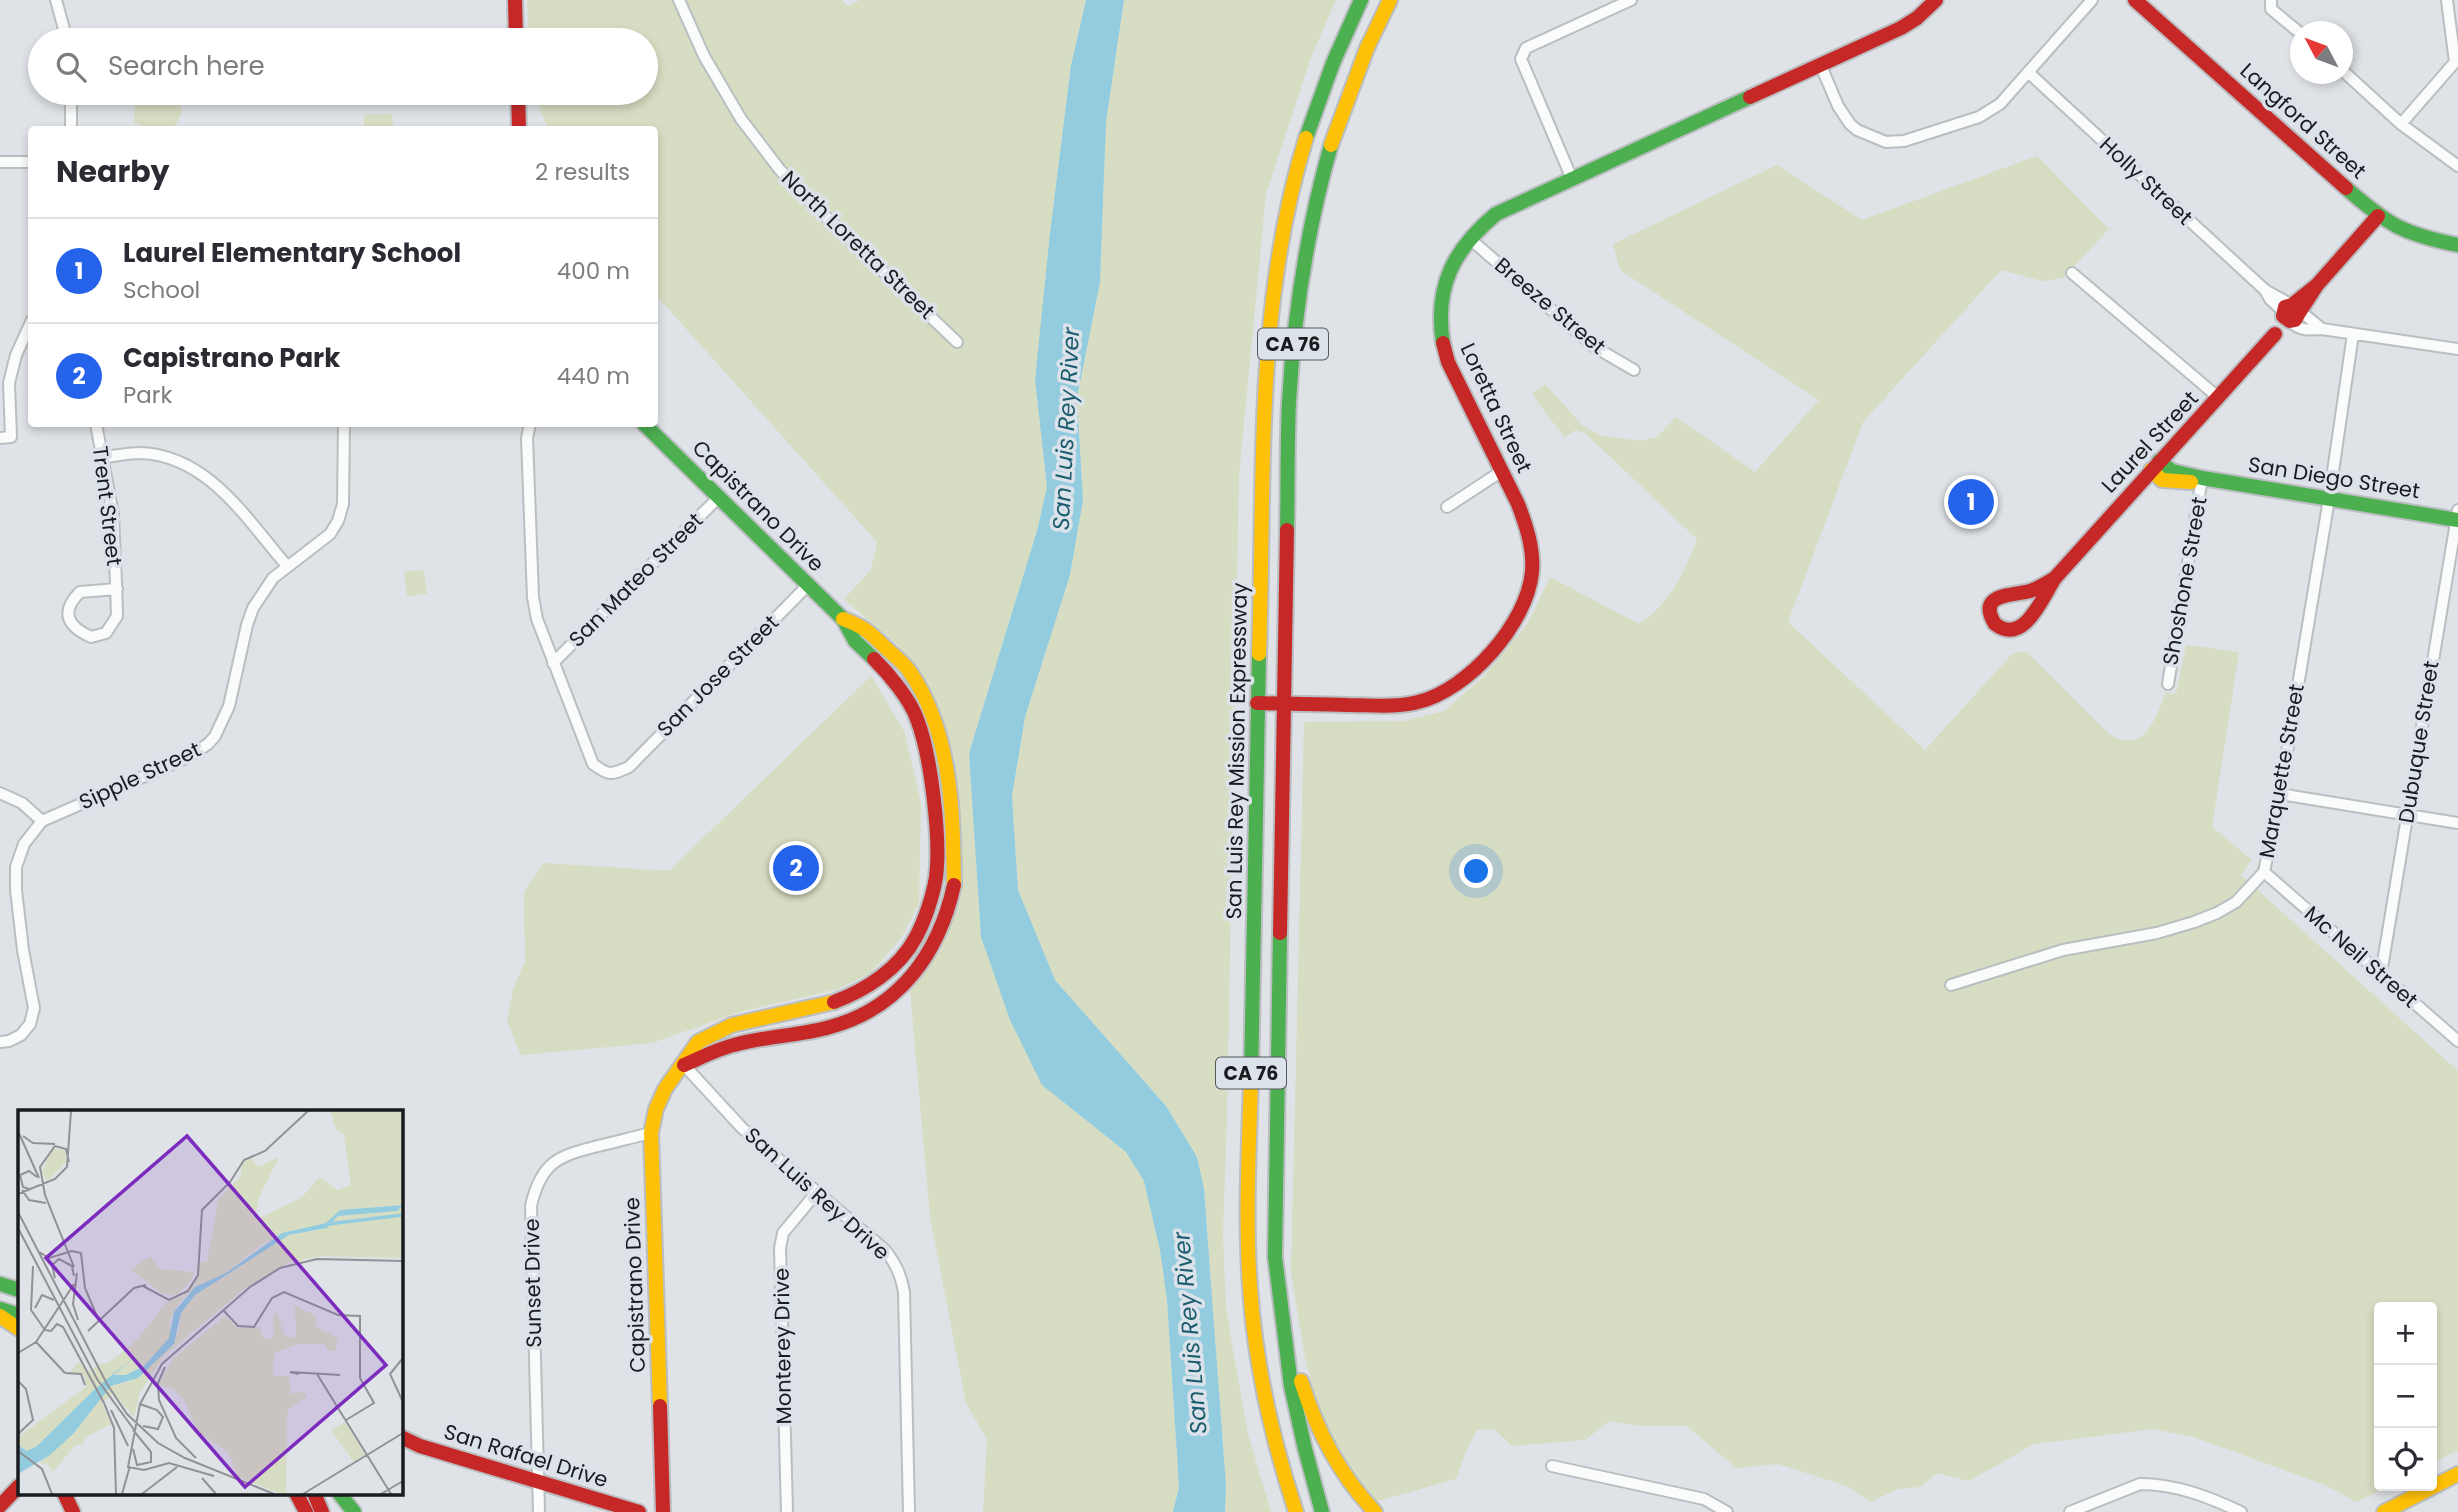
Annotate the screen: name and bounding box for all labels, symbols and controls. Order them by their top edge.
north arrow [2290,21,2353,84]
search box [28,28,658,105]
icon: search [52,48,90,86]
text: Search here [108,48,265,84]
street label: Langford Street [2234,56,2373,185]
street label: Holly Street [2094,130,2199,231]
text: Nearby [56,150,170,193]
text: 2 results [535,156,630,188]
street label: North Loretta Street [775,164,941,325]
text: Laurel Elementary School [123,235,461,271]
street label: Breeze Street [1489,251,1612,361]
text: 1 [75,255,83,287]
text: 400 m [557,255,630,287]
text: School [123,274,200,306]
water label: San Luis Rey River [1045,325,1087,531]
road number: CA 76 [1258,328,1328,360]
street label: Loretta Street [1454,338,1539,477]
text: Capistrano Park [123,340,340,376]
text: 2 [72,360,86,392]
text: 440 m [557,360,630,392]
text: Park [123,379,172,411]
street label: Laurel Street [2095,384,2205,499]
street label: Capistrano Drive [686,433,831,578]
street label: Trent Street [86,444,129,567]
street label: San Diego Street [2246,450,2422,505]
pin: 1 [1948,476,1994,528]
street label: Shoshone Street [2155,494,2214,667]
street label: San Mateo Street [562,506,709,653]
street label: San Luis Rey Mission Expressway [1219,582,1254,920]
street label: San Jose Street [650,608,785,743]
street label: Dubuque Street [2391,659,2446,825]
street label: Marquette Street [2252,682,2311,860]
street label: Sipple Street [74,735,205,816]
pin: 2 [773,842,819,894]
your location [1459,854,1493,888]
street label: Mc Neil Street [2298,899,2424,1014]
road number: CA 76 [1216,1058,1286,1088]
inset map [18,1110,402,1494]
street label: San Luis Rey Drive [739,1121,896,1267]
street label: Capistrano Drive [617,1197,652,1373]
street label: Sunset Drive [517,1218,548,1348]
water label: San Luis Rey River [1165,1229,1215,1436]
street label: Monterey Drive [767,1267,798,1425]
map controls [2374,1302,2437,1491]
button: + [2374,1302,2437,1365]
button: − [2374,1365,2437,1428]
street label: San Rafael Drive [441,1417,612,1494]
button: locate [2374,1428,2437,1491]

